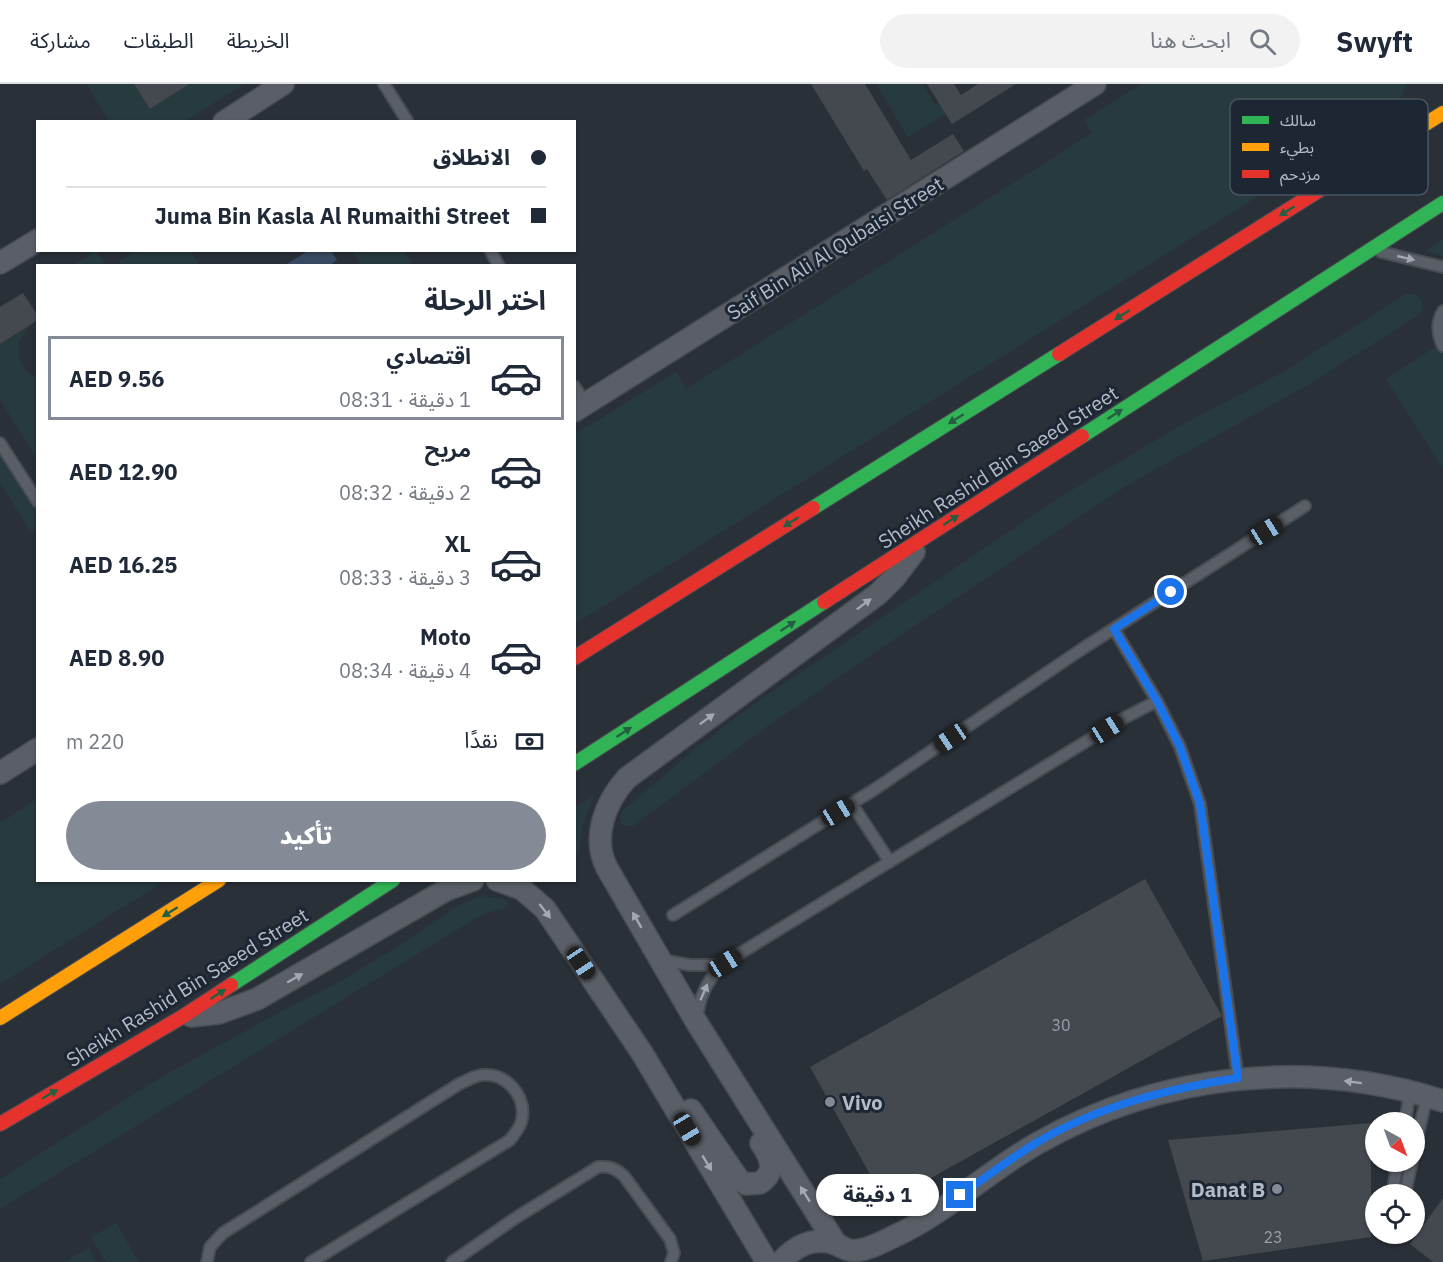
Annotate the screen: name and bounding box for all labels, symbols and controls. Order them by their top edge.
search box [880,14,1300,68]
text: Swyft [1336,23,1413,60]
text: ابحث هنا [1150,25,1231,54]
icon: search [1246,25,1279,58]
text: مشاركة [30,26,91,54]
text: الطبقات [124,26,194,54]
text: الخريطة [227,26,290,54]
legend [1230,99,1428,195]
text: سالك [1280,110,1316,130]
text: بطيء [1280,137,1314,160]
text: الانطلاق [433,142,510,171]
text: مزدحم [1280,164,1320,187]
street label: Saif Bin Ali Al Qubaisi Street [722,170,948,326]
text: Juma Bin Kasla Al Rumaithi Street [155,201,510,230]
one-way arrow [1279,206,1295,217]
one-way arrow [1397,254,1415,264]
text: اختر الرحلة [424,282,546,317]
one-way arrow [1114,309,1130,321]
text: اقتصادي [386,341,471,370]
icon: car [489,351,543,405]
text: AED 9.56 [69,364,164,393]
street label: Sheikh Rashid Bin Saeed Street [873,379,1123,555]
text: 1 دقيقة · 08:31 [339,386,471,413]
one-way arrow [1107,409,1123,420]
one-way arrow [948,413,964,424]
text: مريح [425,434,471,463]
icon: car [489,444,543,498]
text: AED 12.90 [69,457,178,486]
text: 2 دقيقة · 08:32 [339,479,471,506]
car [1246,514,1286,548]
one-way arrow [943,515,960,526]
one-way arrow [783,517,799,528]
text: XL [445,529,471,558]
icon: car [489,537,543,591]
text: AED 16.25 [69,550,178,579]
text: 3 دقيقة · 08:33 [339,564,471,591]
route start [1157,578,1184,605]
one-way arrow [856,598,872,610]
one-way arrow [779,620,795,632]
text: Moto [420,622,471,651]
icon: car [489,630,543,684]
text: AED 8.90 [69,643,164,672]
text: 4 دقيقة · 08:34 [339,657,471,684]
car [1087,712,1127,746]
one-way arrow [698,713,714,725]
car [931,720,971,756]
text: نقدًا [464,725,498,754]
icon: cash [513,725,546,758]
one-way arrow [615,726,631,738]
text: 220 m [66,728,124,755]
car [818,795,858,829]
button: تأكيد [66,801,546,870]
street label: Sheikh Rashid Bin Saeed Street [61,901,313,1073]
one-way arrow [538,903,550,918]
one-way arrow [162,906,178,917]
one-way arrow [632,912,642,929]
car [563,943,599,983]
car [705,946,745,980]
one-way arrow [287,972,303,983]
one-way arrow [699,983,709,1001]
one-way arrow [209,988,226,999]
house number: 30 [1051,1015,1071,1035]
one-way arrow [1343,1077,1362,1086]
one-way arrow [42,1089,59,1099]
place label: Vivo [842,1089,883,1116]
marker: Vivo [823,1095,837,1109]
car [670,1109,704,1149]
north arrow [1365,1112,1425,1172]
map controls [1365,1112,1425,1244]
one-way arrow [702,1155,713,1171]
callout: 1 دقيقة [816,1174,939,1216]
place label: Danat B [1191,1176,1265,1203]
text: 1 دقيقة [843,1181,912,1208]
route end [946,1181,973,1208]
marker: Danat B [1270,1182,1284,1196]
button: locate [1365,1184,1425,1244]
one-way arrow [799,1186,810,1202]
house number: 23 [1263,1227,1283,1247]

